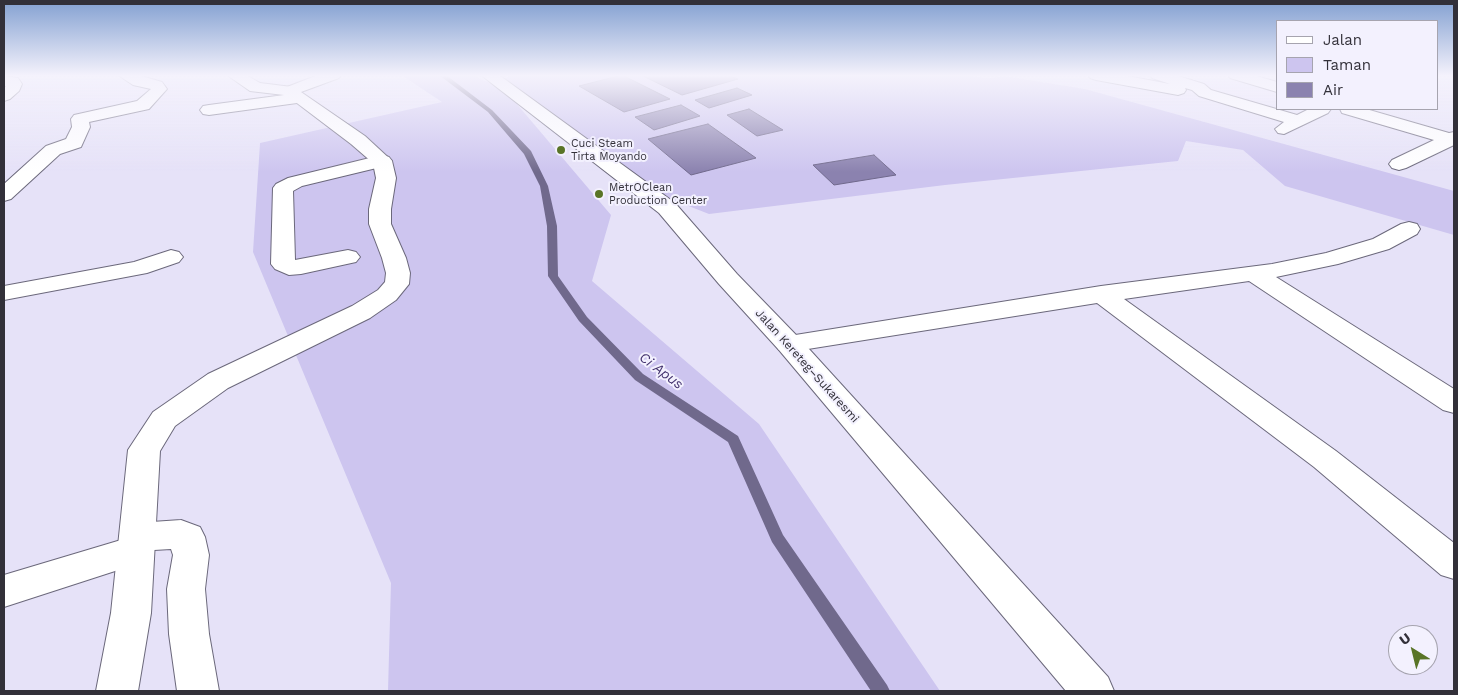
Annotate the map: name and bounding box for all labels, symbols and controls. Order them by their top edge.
legend [1276,20,1438,110]
text: Jalan [1323,31,1362,49]
text: Taman [1323,56,1371,74]
text: Air [1323,81,1343,99]
place label: Cuci Steam Tirta Moyando [571,137,647,163]
marker: Cuci Steam Tirta Moyando [555,144,567,156]
place label: MetrOClean Production Center [609,181,707,207]
marker: MetrOClean Production Center [593,188,605,200]
street label: Jalan Kereteg–Sukaresmi [752,306,862,426]
water label: Ci Apus [636,349,686,393]
north arrow [1388,625,1438,675]
text: U [1396,629,1413,648]

